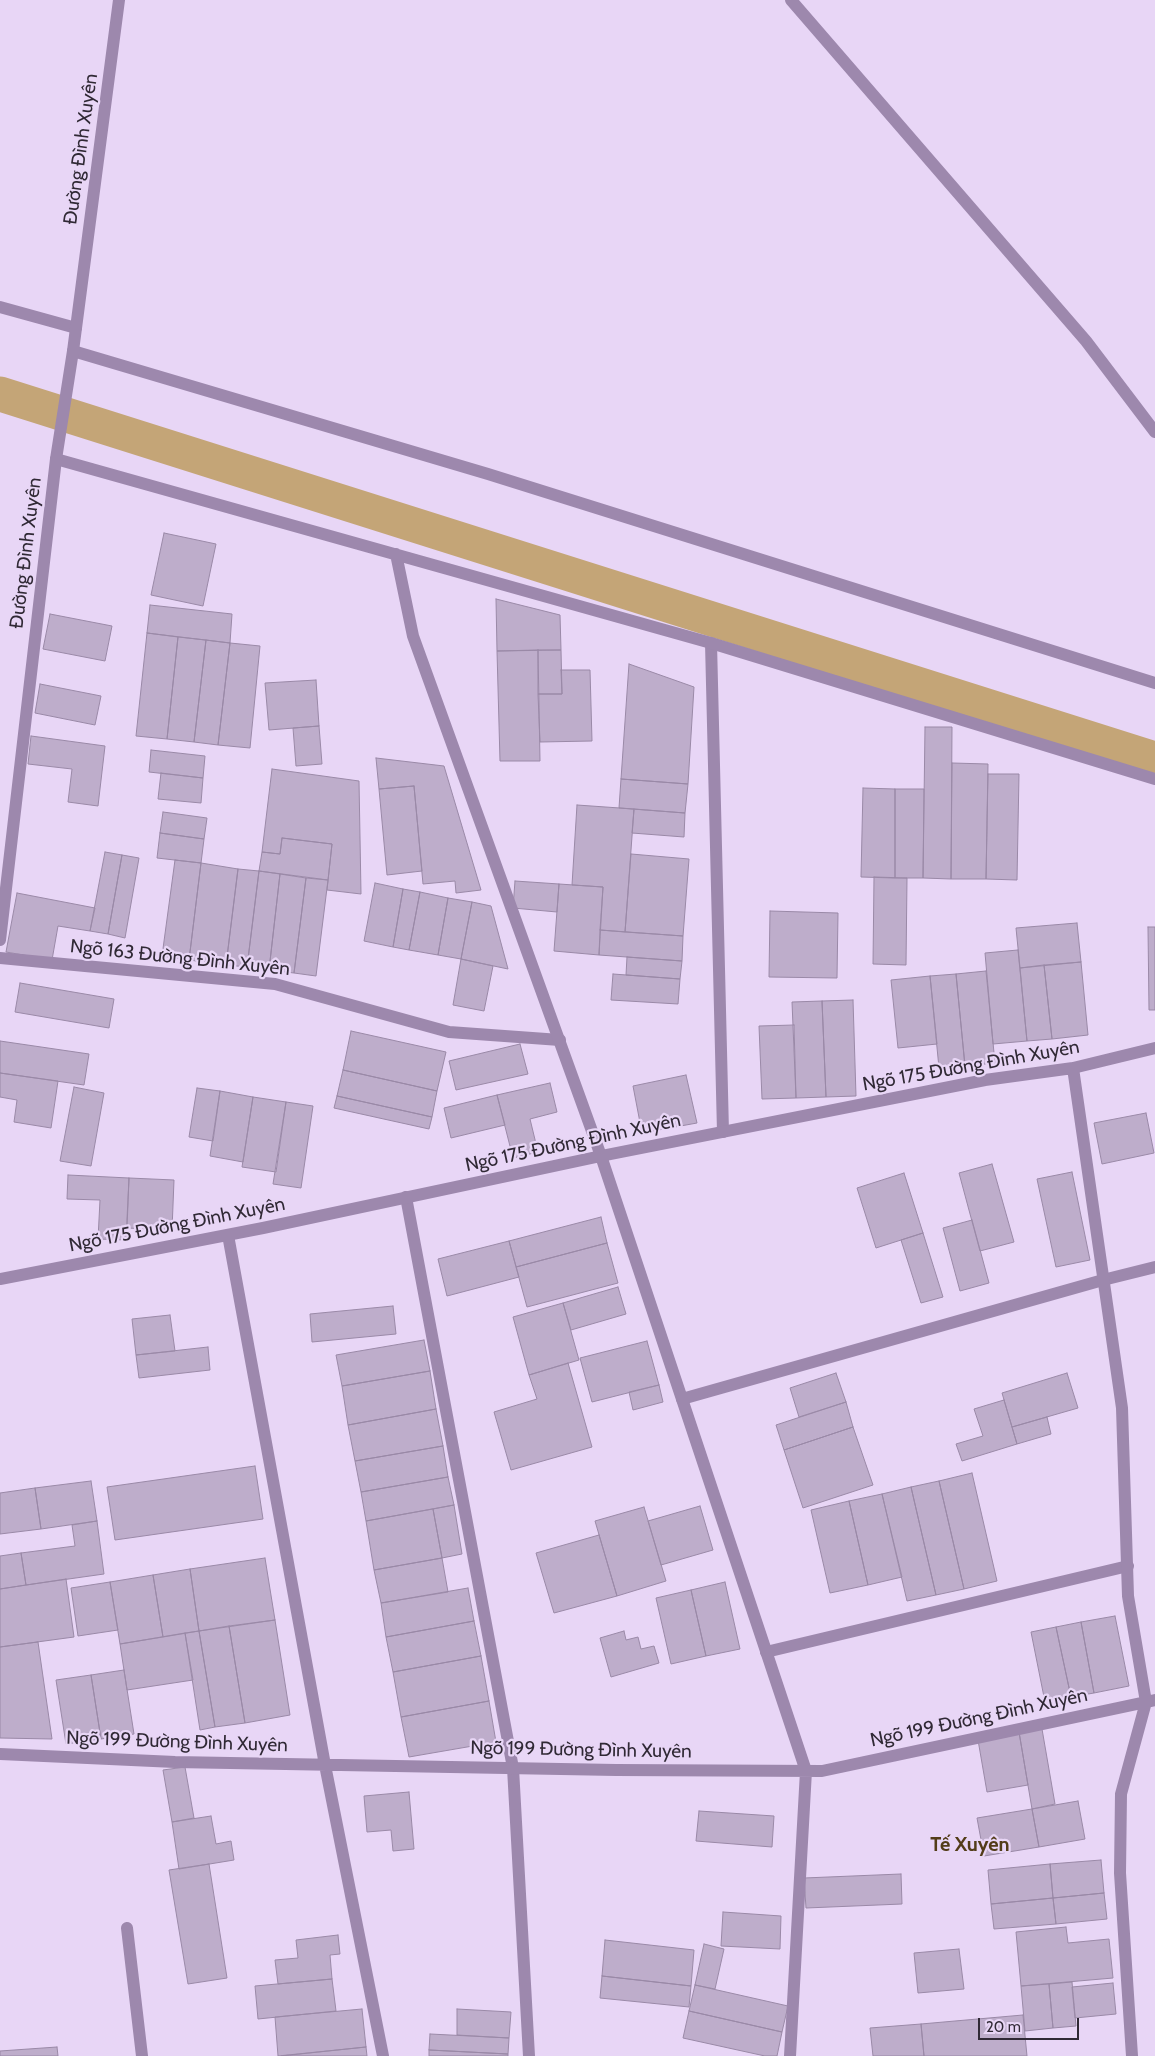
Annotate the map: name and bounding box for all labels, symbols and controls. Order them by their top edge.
street label: Đường Đình Xuyên [59,72,103,226]
street label: Đường Đình Xuyên [5,476,47,630]
street label: Ngõ 163 Đường Đình Xuyên [69,935,291,981]
street label: Ngõ 175 Đường Đình Xuyên [861,1036,1081,1096]
street label: Ngõ 175 Đường Đình Xuyên [463,1109,683,1177]
street label: Ngõ 175 Đường Đình Xuyên [67,1193,287,1257]
street label: Ngõ 199 Đường Đình Xuyên [868,1684,1090,1752]
street label: Ngõ 199 Đường Đình Xuyên [66,1727,288,1757]
street label: Ngõ 199 Đường Đình Xuyên [470,1737,692,1763]
district label: Tế Xuyên [930,1833,1010,1857]
scale bar [980,2008,1081,2040]
text: 20 m [986,2018,1021,2036]

